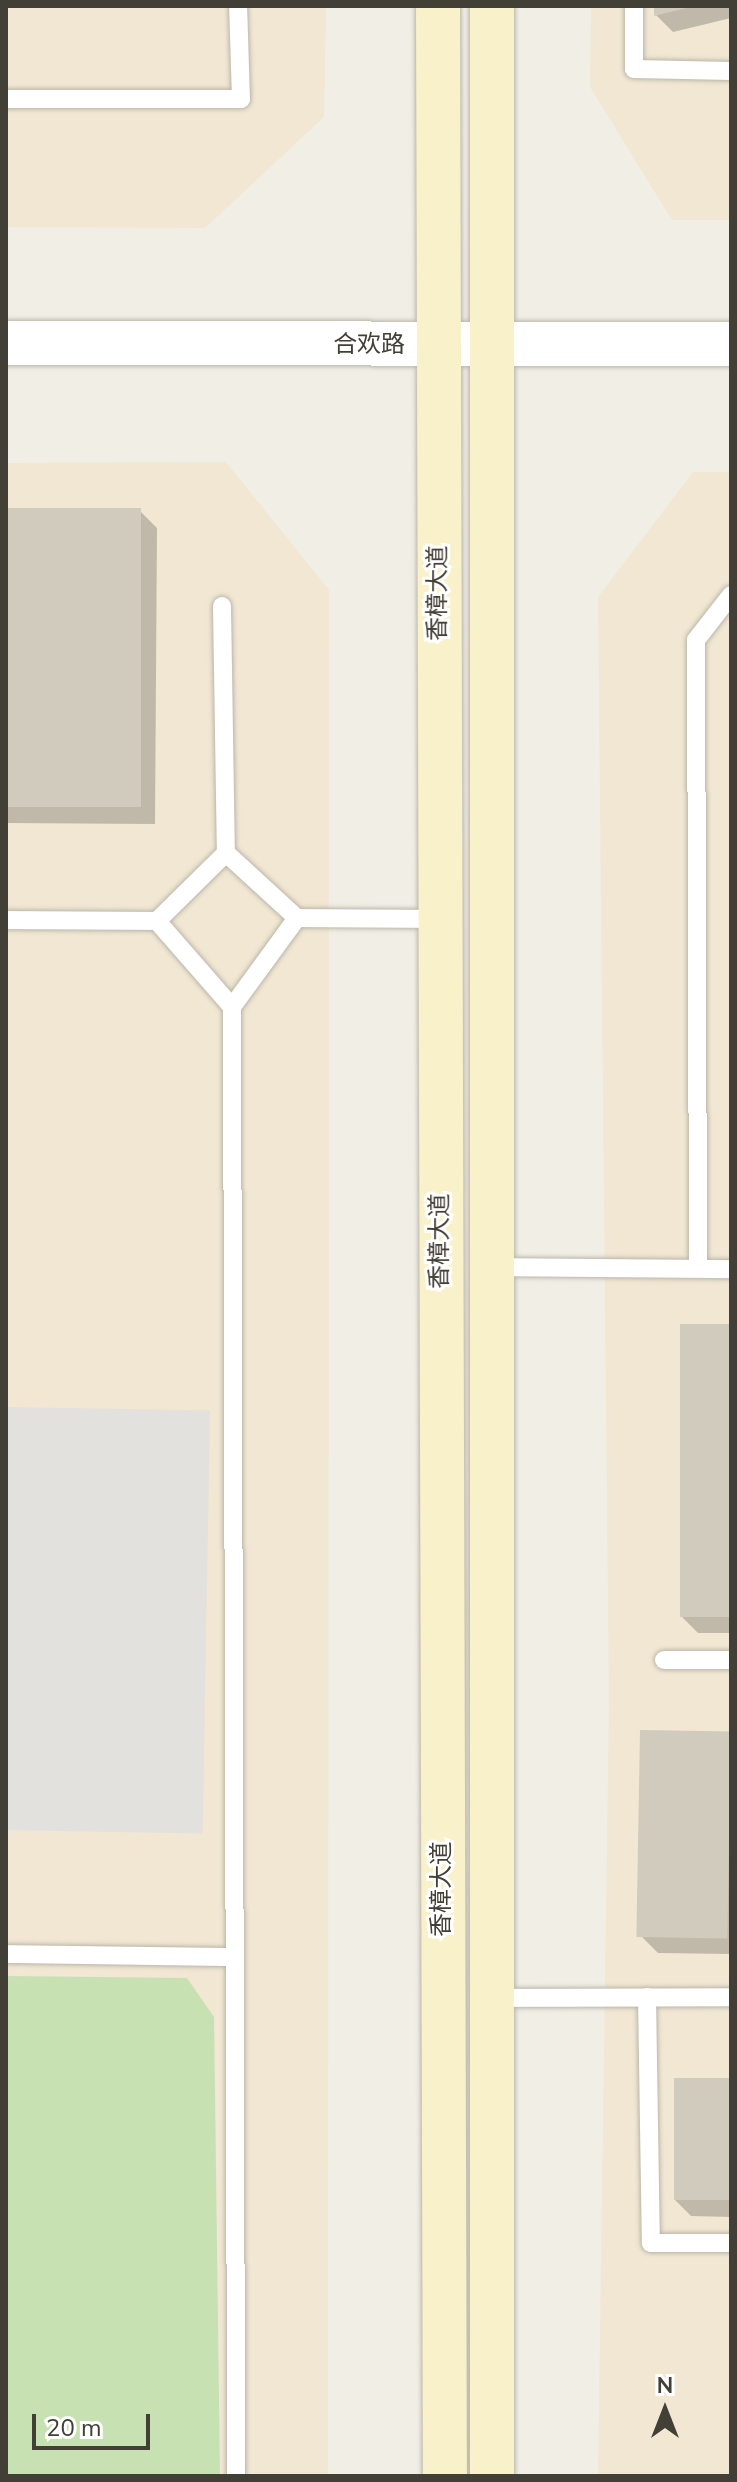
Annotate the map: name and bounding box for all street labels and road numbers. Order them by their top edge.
street label: 合欢路 [333,331,405,359]
street label: 香樟大道 [424,545,452,641]
street label: 香樟大道 [426,1193,454,1289]
street label: 香樟大道 [428,1841,456,1937]

